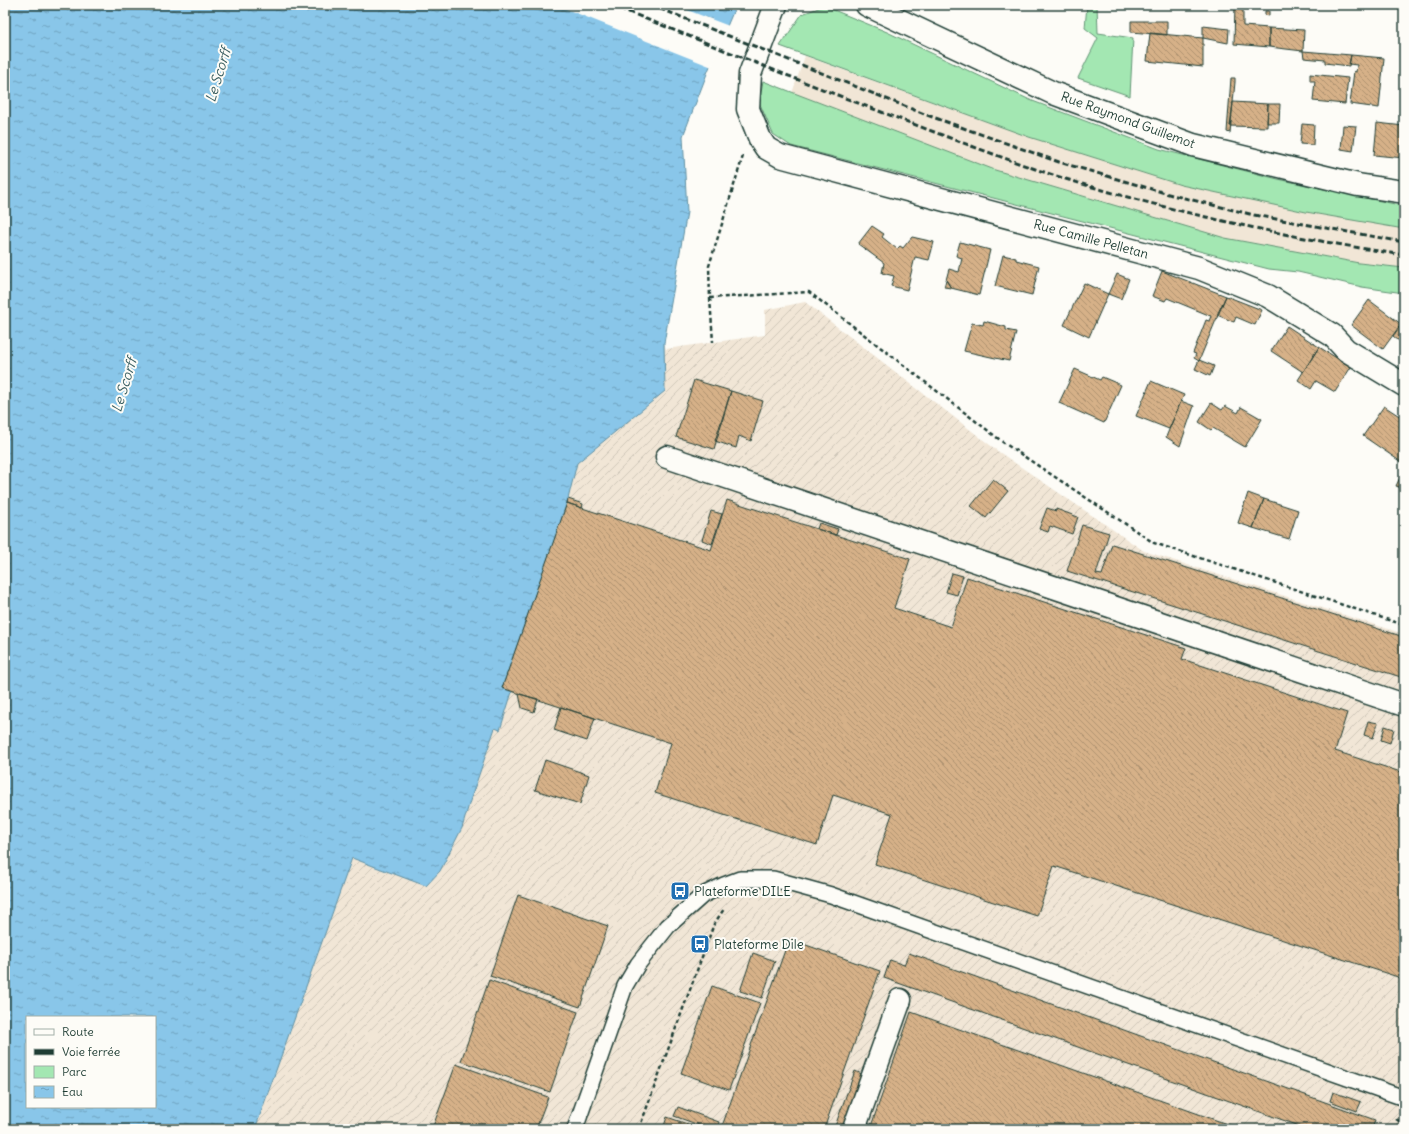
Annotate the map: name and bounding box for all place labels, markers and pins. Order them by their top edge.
bus stop icon: Plateforme DILE [669,880,691,902]
place label: Plateforme DILE [694,883,791,900]
bus stop icon: Plateforme Dile [689,933,711,955]
place label: Plateforme Dile [714,936,804,953]

